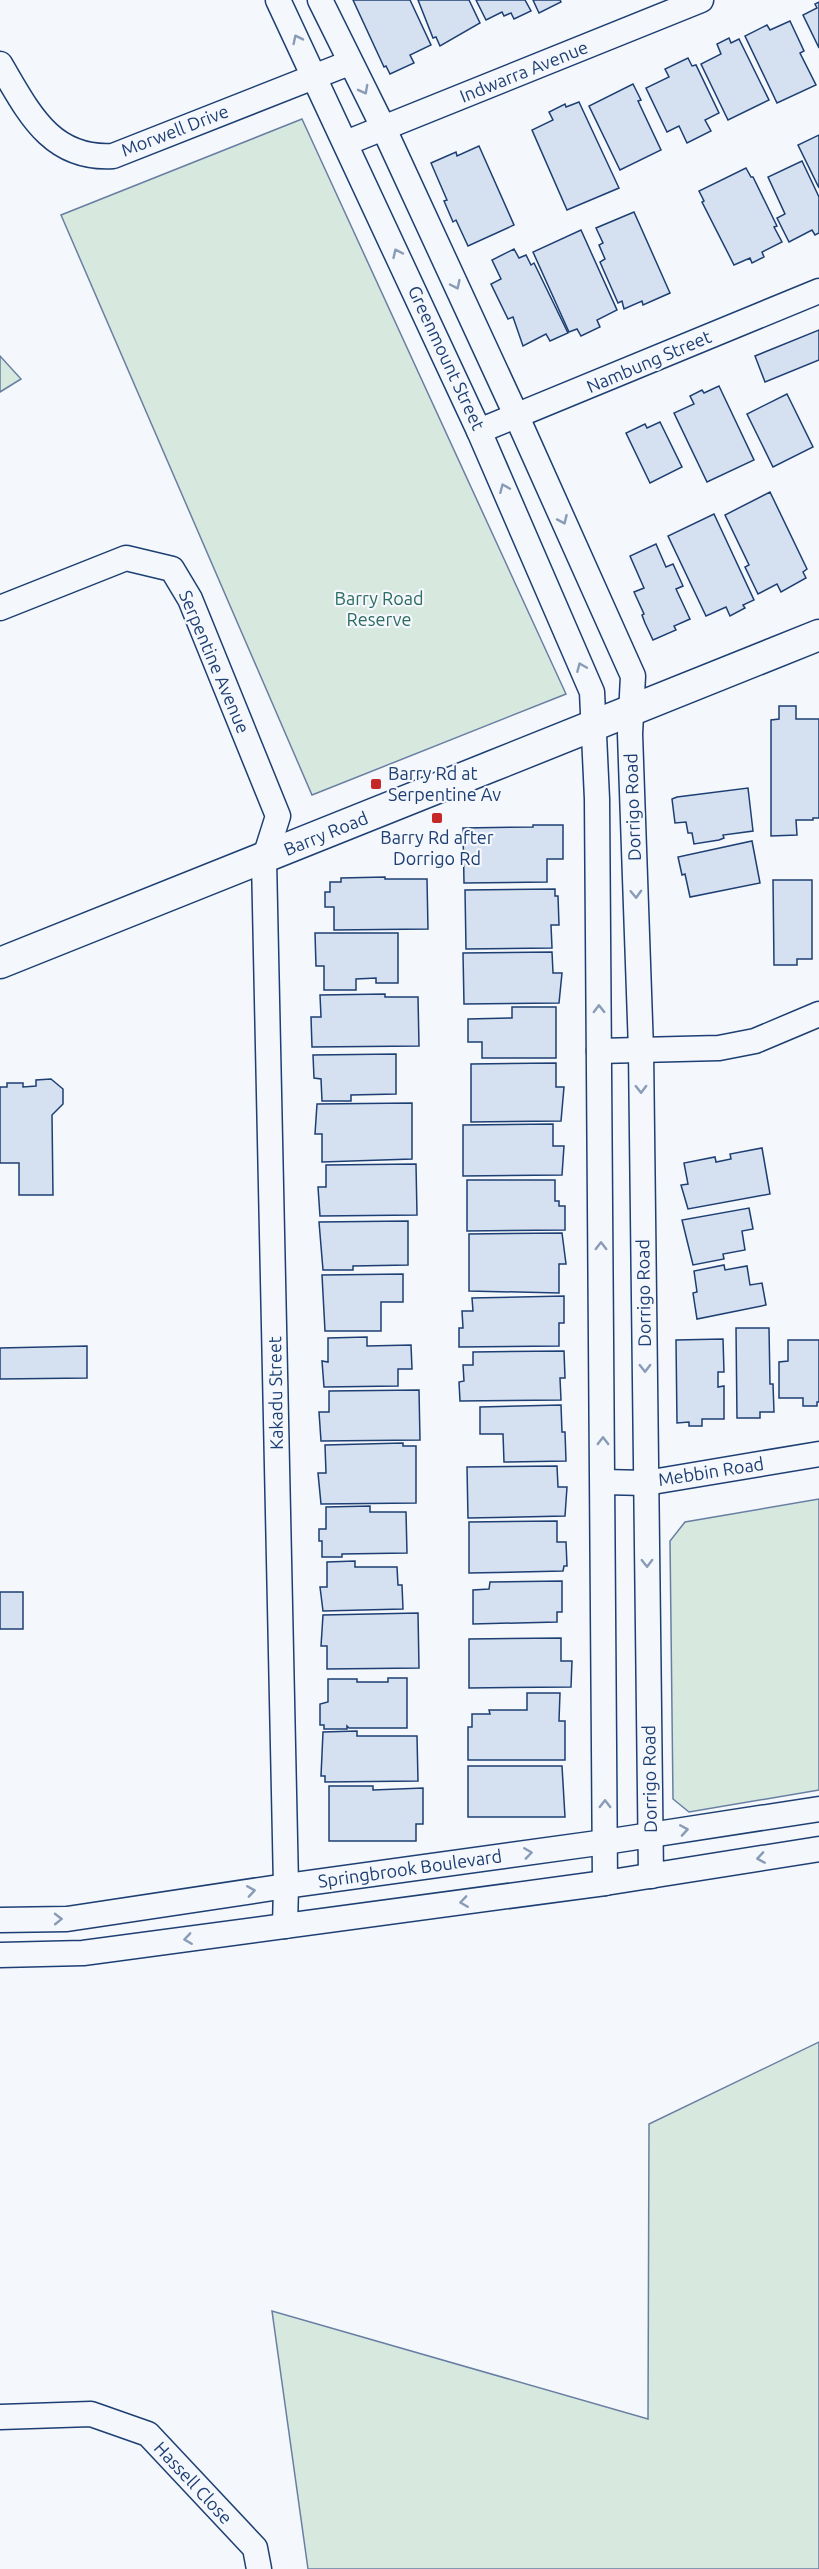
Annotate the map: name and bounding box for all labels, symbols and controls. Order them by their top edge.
one-way arrow [292,34,304,45]
street label: Indwarra Avenue [457,36,591,106]
one-way arrow [357,84,368,95]
street label: Morwell Drive [118,100,231,160]
one-way arrow [393,249,405,260]
one-way arrow [449,279,461,290]
street label: Greenmount Street [405,282,489,433]
street label: Nambung Street [583,326,714,396]
one-way arrow [499,483,511,494]
one-way arrow [556,514,568,525]
street label: Serpentine Avenue [176,587,254,736]
park label: Barry Road Reserve [334,588,424,629]
one-way arrow [576,663,588,674]
street label: Dorrigo Road [620,753,644,861]
place label: Barry Rd at Serpentine Av [388,763,501,804]
marker: Barry Rd at Serpentine Av [369,777,383,791]
street label: Barry Road [281,807,371,859]
marker: Barry Rd after Dorrigo Rd [430,811,444,825]
place label: Barry Rd after Dorrigo Rd [380,827,494,868]
one-way arrow [630,890,643,899]
one-way arrow [593,1004,605,1013]
one-way arrow [635,1085,648,1094]
street label: Dorrigo Road [632,1239,654,1347]
one-way arrow [595,1241,607,1250]
street label: Kakadu Street [264,1336,286,1450]
one-way arrow [639,1364,651,1373]
one-way arrow [597,1436,609,1445]
street label: Mebbin Road [656,1453,765,1489]
one-way arrow [641,1559,653,1568]
street label: Dorrigo Road [638,1725,660,1833]
one-way arrow [599,1799,611,1808]
one-way arrow [679,1825,689,1837]
street label: Springbrook Boulevard [317,1845,503,1891]
one-way arrow [523,1847,532,1860]
one-way arrow [757,1851,767,1864]
one-way arrow [247,1886,256,1898]
one-way arrow [460,1895,469,1908]
one-way arrow [54,1913,63,1925]
one-way arrow [183,1932,192,1945]
street label: Hassell Close [151,2437,237,2528]

